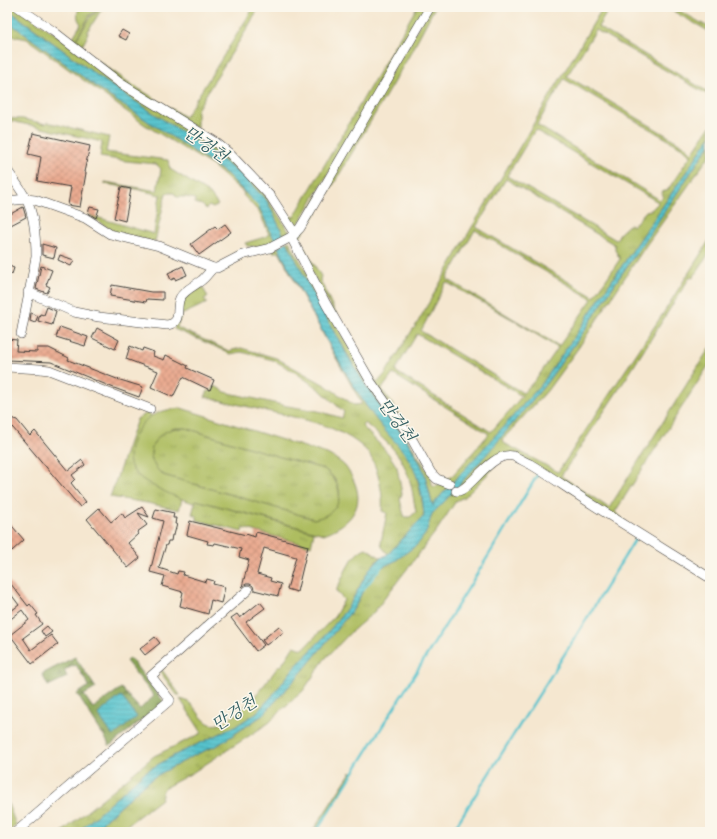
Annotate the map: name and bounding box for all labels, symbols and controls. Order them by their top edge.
water label: 만겅천 [179,121,234,169]
water label: 만겅천 [373,394,422,448]
water label: 만겅천 [207,690,263,736]

